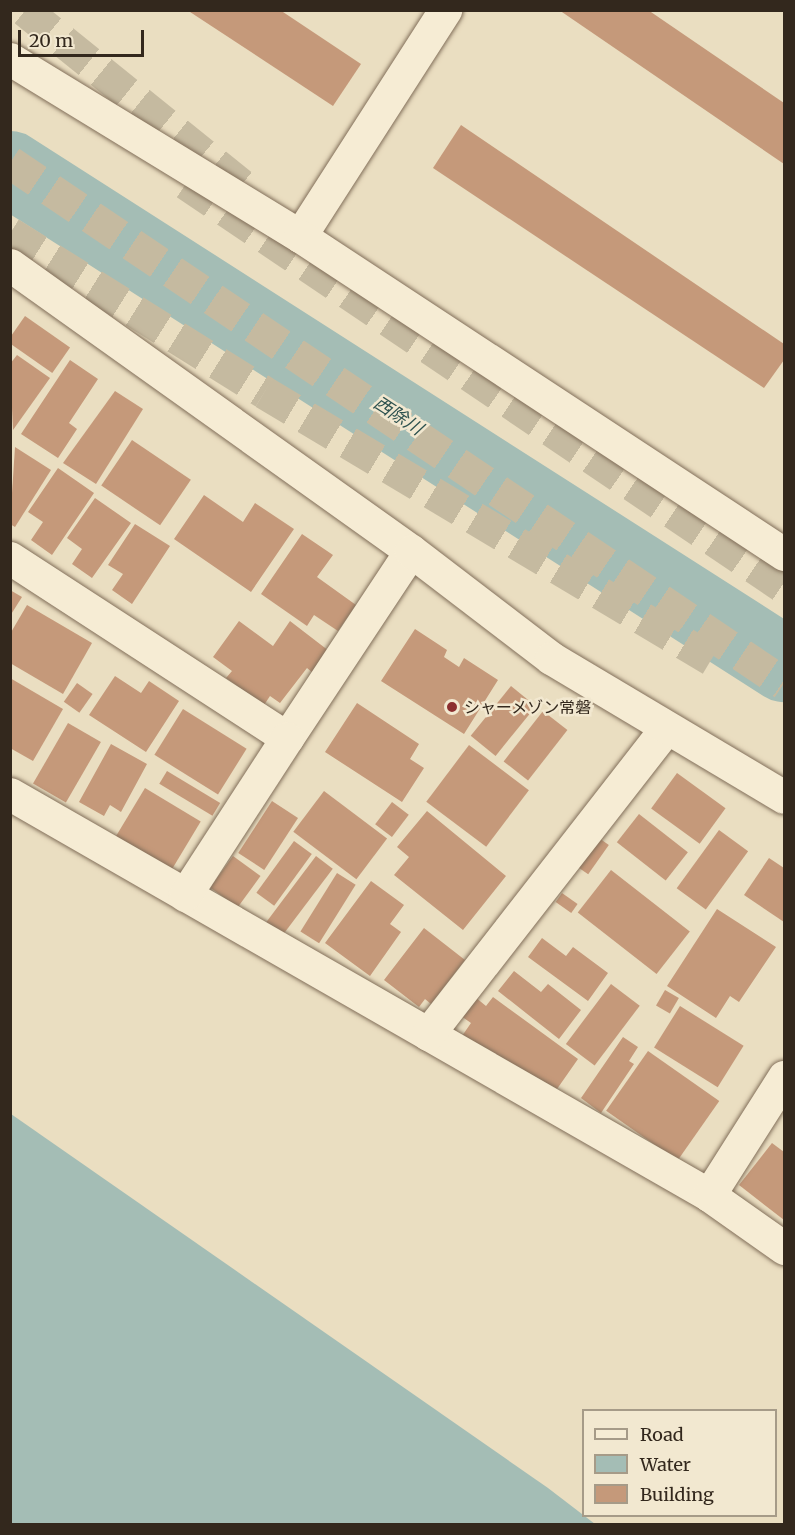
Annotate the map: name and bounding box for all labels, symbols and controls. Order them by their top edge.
scale bar [21,18,147,56]
text: 20 m [29,29,73,52]
water label: 西除川 [369,392,427,440]
place label: シャーメゾン常磐 [464,697,592,717]
marker: シャーメゾン常磐 [445,700,459,714]
legend [582,1409,777,1517]
text: Road [640,1423,684,1446]
text: Water [640,1453,691,1476]
text: Building [640,1483,714,1506]

